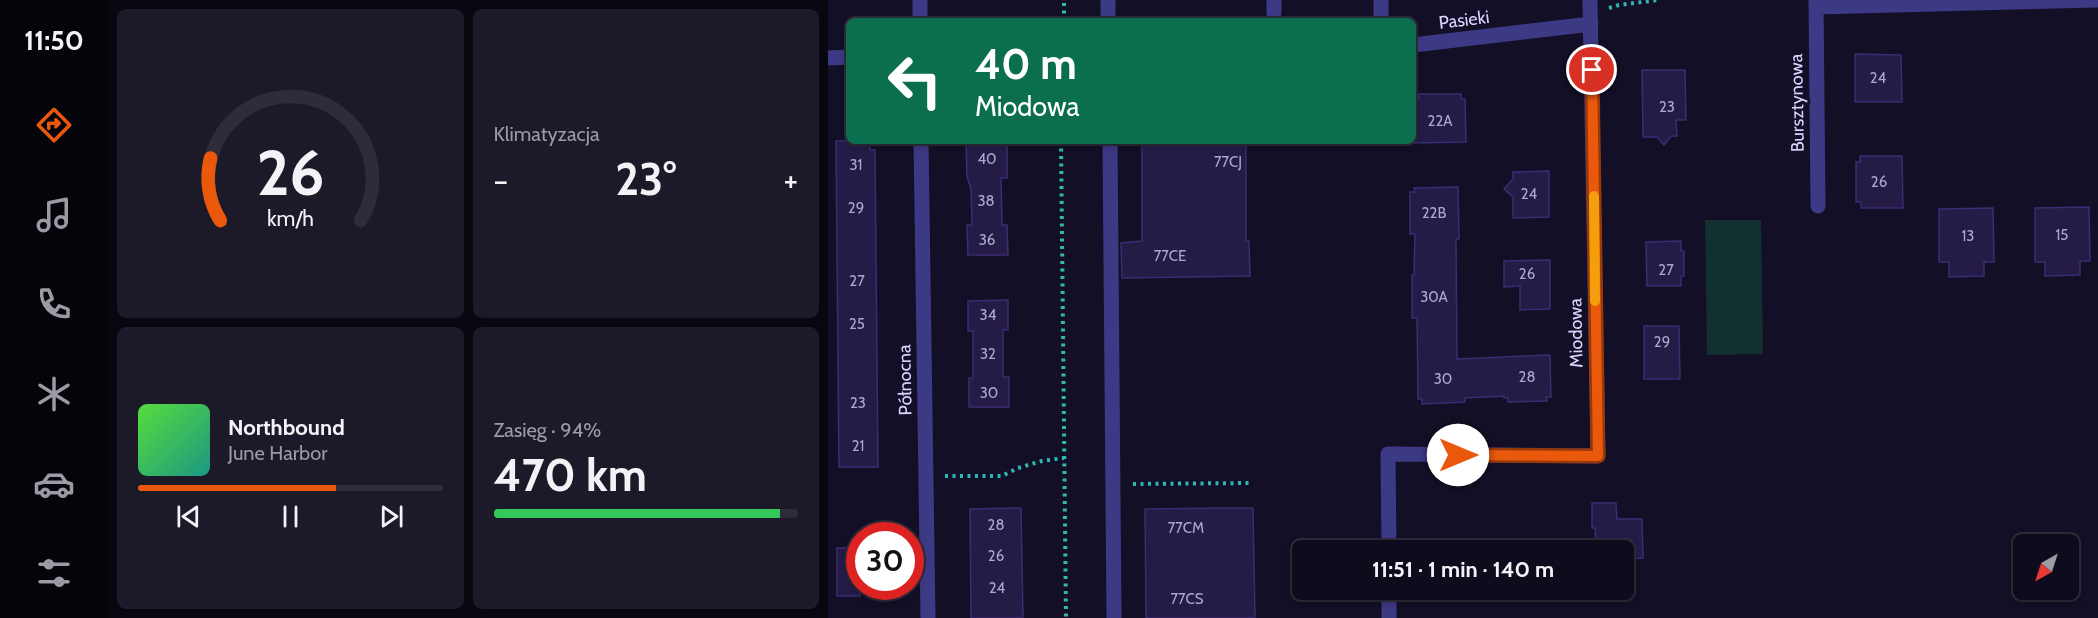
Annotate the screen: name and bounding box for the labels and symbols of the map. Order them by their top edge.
street label: Pasieki [1437,6,1491,34]
pin [1566,44,1617,95]
street label: Bursztynowa [1785,53,1809,152]
house number: 24 [1870,69,1887,87]
house number: 23 [1659,98,1675,116]
house number: 22A [1428,112,1453,130]
house number: 40 [977,150,997,168]
house number: 77CJ [1214,153,1242,171]
house number: 31 [849,156,863,174]
house number: 26 [1871,173,1887,191]
house number: 24 [1521,185,1538,203]
house number: 38 [977,192,995,210]
house number: 29 [848,199,864,217]
house number: 22B [1422,204,1446,222]
house number: 15 [2055,226,2069,244]
house number: 13 [1961,227,1975,245]
house number: 36 [979,231,995,249]
house number: 77CE [1154,247,1186,265]
house number: 27 [1658,261,1674,279]
house number: 26 [1519,265,1535,283]
house number: 27 [849,272,865,290]
house number: 30A [1420,288,1449,306]
street label: Miodowa [1564,298,1588,368]
house number: 34 [980,306,997,324]
house number: 25 [849,315,865,333]
house number: 29 [1654,333,1670,351]
street label: Północna [893,344,917,416]
house number: 32 [980,345,996,363]
house number: 28 [1519,368,1535,386]
house number: 30 [1434,370,1452,388]
house number: 30 [980,384,998,402]
house number: 23 [850,394,866,412]
position arrow [1426,423,1490,487]
house number: 21 [852,437,864,455]
house number: 28 [988,516,1004,534]
house number: 77CM [1168,519,1204,537]
speed limit sign: 30 [846,522,924,600]
north arrow [2013,534,2079,600]
house number: 26 [988,547,1004,565]
house number: 24 [989,579,1006,597]
house number: 77CS [1171,590,1204,608]

